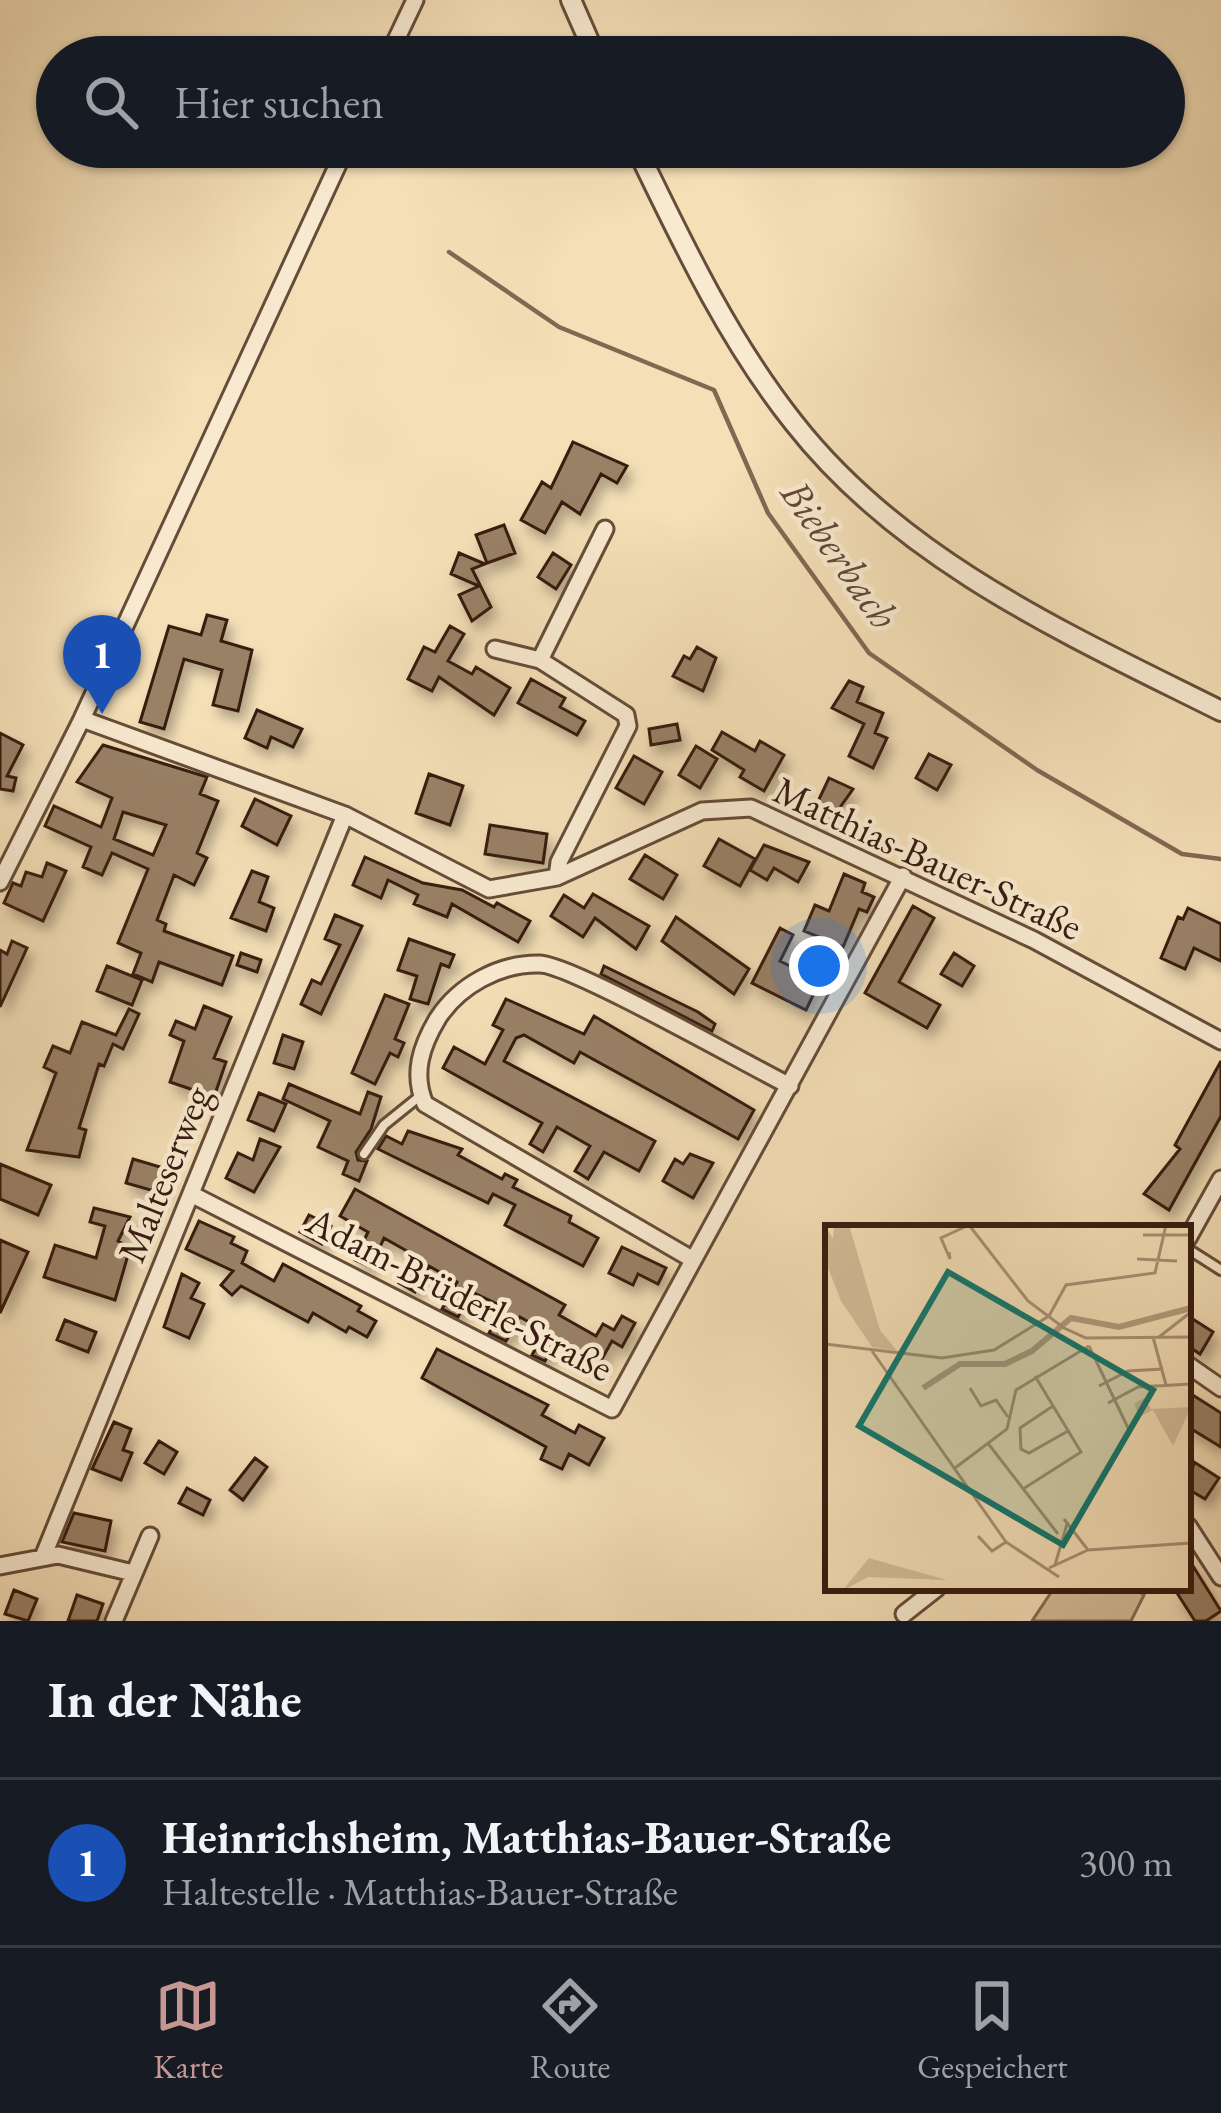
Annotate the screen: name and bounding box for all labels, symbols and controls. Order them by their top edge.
search box [36,36,1185,168]
icon: search [78,69,144,135]
text: Hier suchen [174,73,384,131]
water label: Bieberbach [768,468,911,639]
pin: 1 [63,615,141,714]
street label: Matthias-Bauer-Straße [766,764,1090,952]
your location [789,936,849,996]
street label: Malteserweg [106,1077,223,1270]
street label: Adam-Brüderle-Straße [297,1194,622,1393]
inset map [825,1225,1191,1591]
text: In der Nähe [48,1666,302,1732]
text: Heinrichsheim, Matthias-Bauer-Straße [162,1808,891,1866]
text: 1 [77,1837,97,1888]
text: 300 m [1079,1837,1173,1888]
text: Haltestelle · Matthias-Bauer-Straße [162,1866,678,1917]
tab: Karte [153,1973,223,2088]
tab: Route [530,1973,611,2088]
tab: Gespeichert [917,1973,1068,2088]

